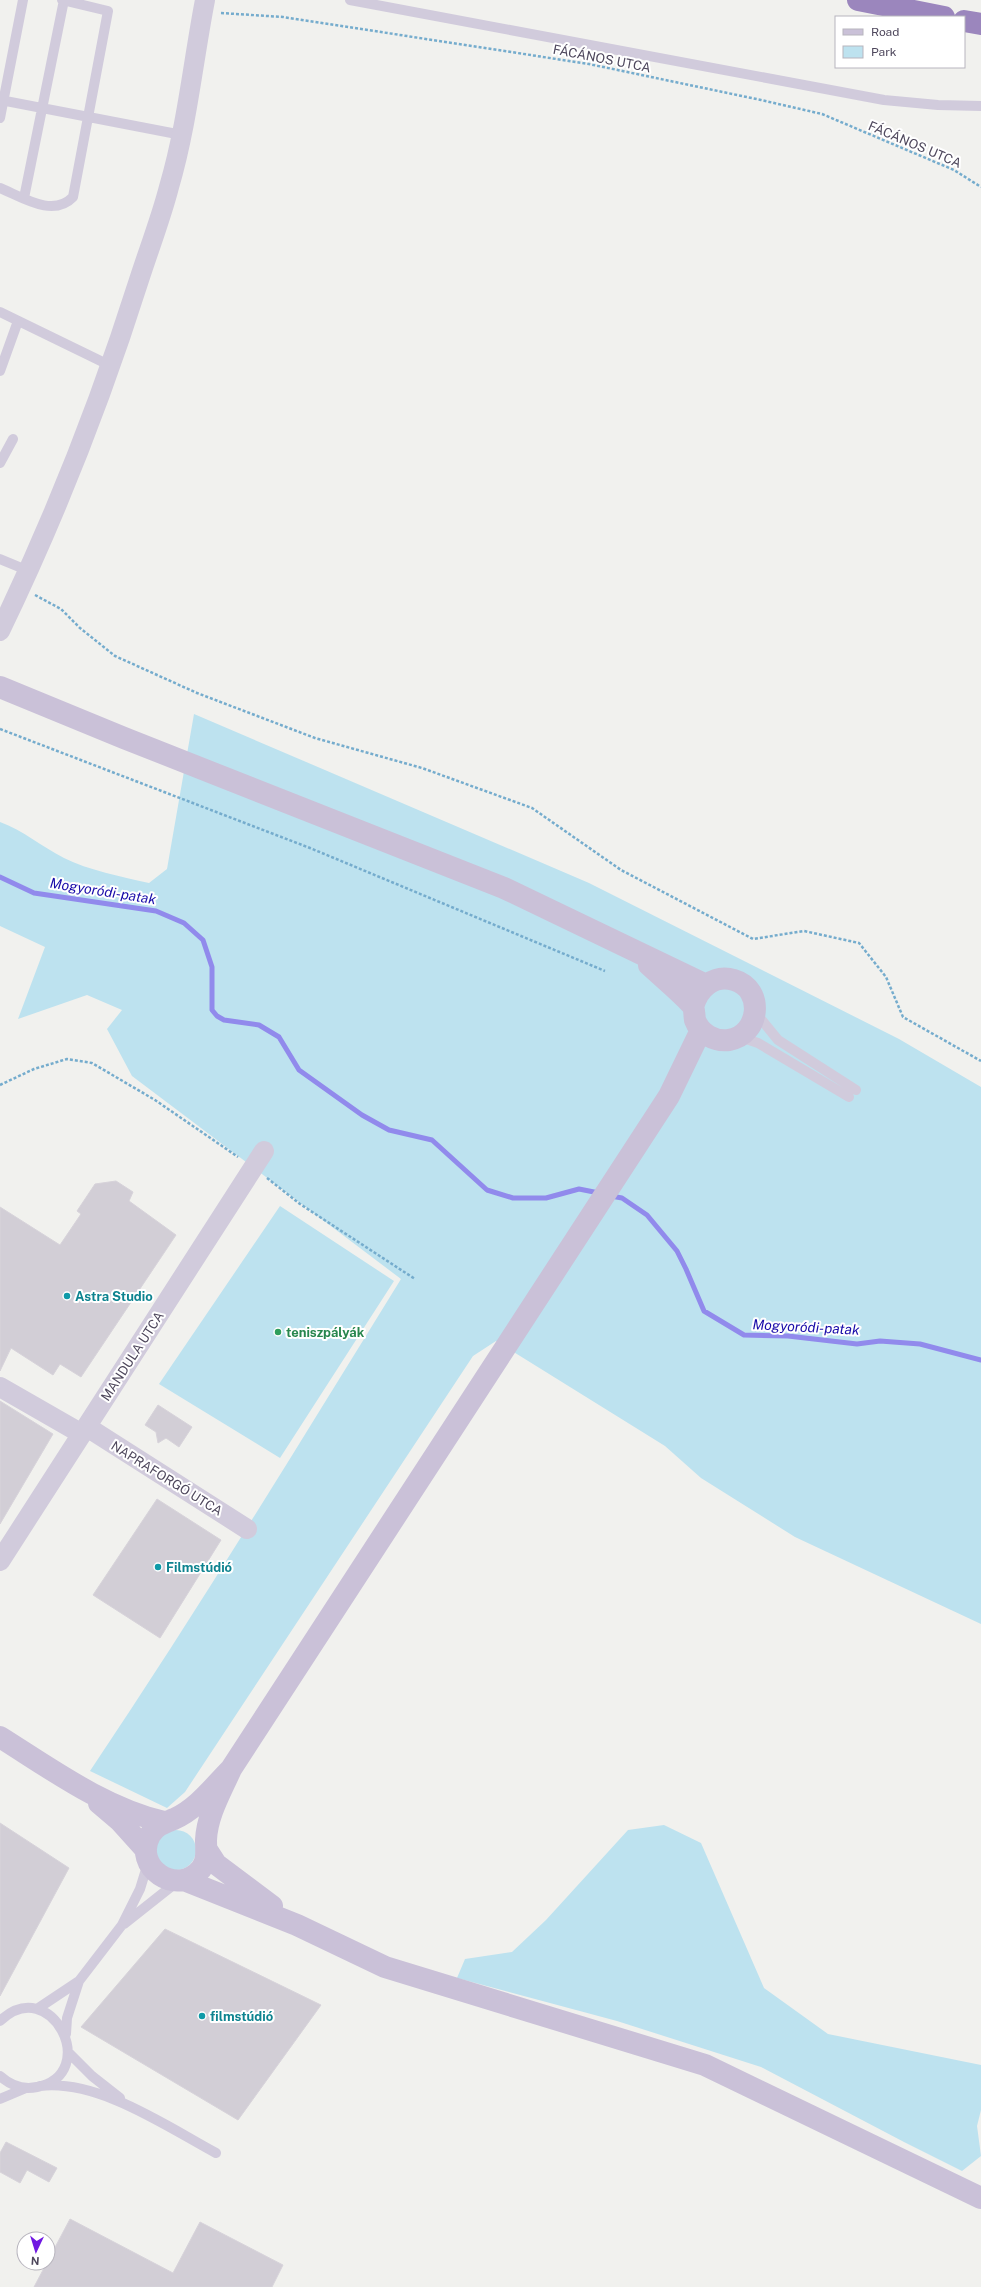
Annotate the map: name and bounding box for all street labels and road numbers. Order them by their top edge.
street label: FÁCÁNOS UTCA [552,41,652,75]
street label: FÁCÁNOS UTCA [866,117,964,171]
street label: MANDULA UTCA [98,1309,167,1404]
street label: NAPRAFORGÓ UTCA [108,1437,226,1519]

